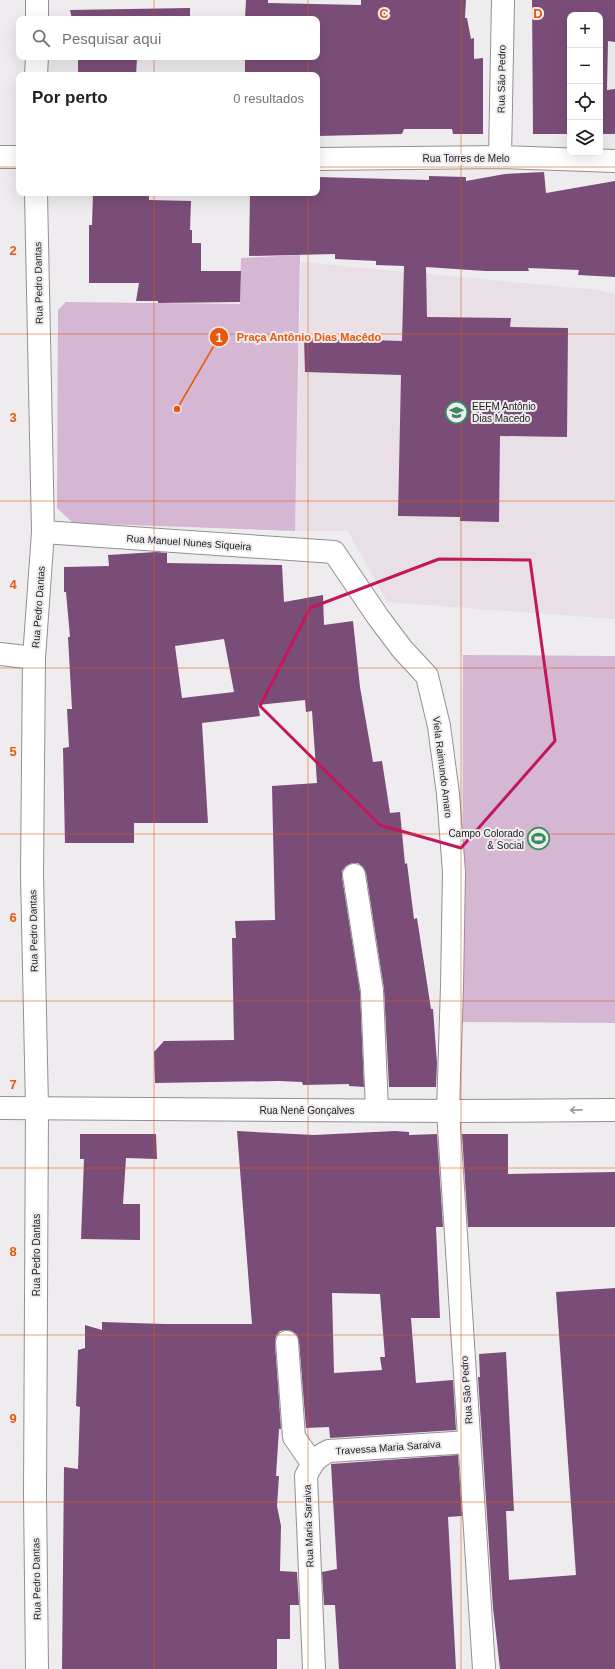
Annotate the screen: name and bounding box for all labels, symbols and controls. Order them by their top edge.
text: C [379,6,389,21]
text: D [533,6,543,21]
map controls [567,12,603,156]
button: + [567,12,603,48]
search box [16,16,320,60]
icon: search [30,27,52,49]
text: Pesquisar aqui [62,30,161,47]
street label: Rua São Pedro [495,44,508,113]
button: − [567,48,603,84]
button: locate [567,84,603,120]
text: Por perto [32,88,108,107]
text: 0 resultados [233,91,304,106]
button: layers [567,120,603,156]
street label: Rua Torres de Melo [422,153,510,164]
street label: Rua Pedro Dantas [32,242,45,324]
text: 2 [9,243,17,258]
callout: Praça Antônio Dias Macêdo [209,326,389,349]
text: 1 [216,331,223,345]
text: Praça Antônio Dias Macêdo [237,331,382,343]
school or university icon: EEFM Antônio Dias Macedo [443,399,469,425]
place label: EEFM Antônio Dias Macedo [472,401,536,424]
text: 3 [9,410,17,425]
street label: Rua Manuel Nunes Siqueira [126,533,252,552]
street label: Rua Pedro Dantas [30,566,47,648]
text: 4 [9,577,17,592]
street label: Viela Raimundo Amaro [431,716,454,819]
text: 5 [9,744,17,759]
sports icon: Campo Colorado & Social [526,826,552,852]
place label: Campo Colorado & Social [448,828,524,851]
street label: Rua Pedro Dantas [27,890,40,972]
text: 6 [9,910,17,925]
text: 7 [9,1077,17,1092]
street label: Rua Nenê Gonçalves [259,1105,355,1116]
one-way arrow [570,1106,583,1114]
street label: Rua Pedro Dantas [31,1214,42,1296]
text: 8 [9,1244,17,1259]
street label: Rua São Pedro [459,1355,474,1424]
text: 9 [9,1411,17,1426]
street label: Travessa Maria Saraiva [335,1438,441,1457]
street label: Rua Maria Saraiva [302,1484,315,1568]
street label: Rua Pedro Dantas [30,1538,43,1620]

